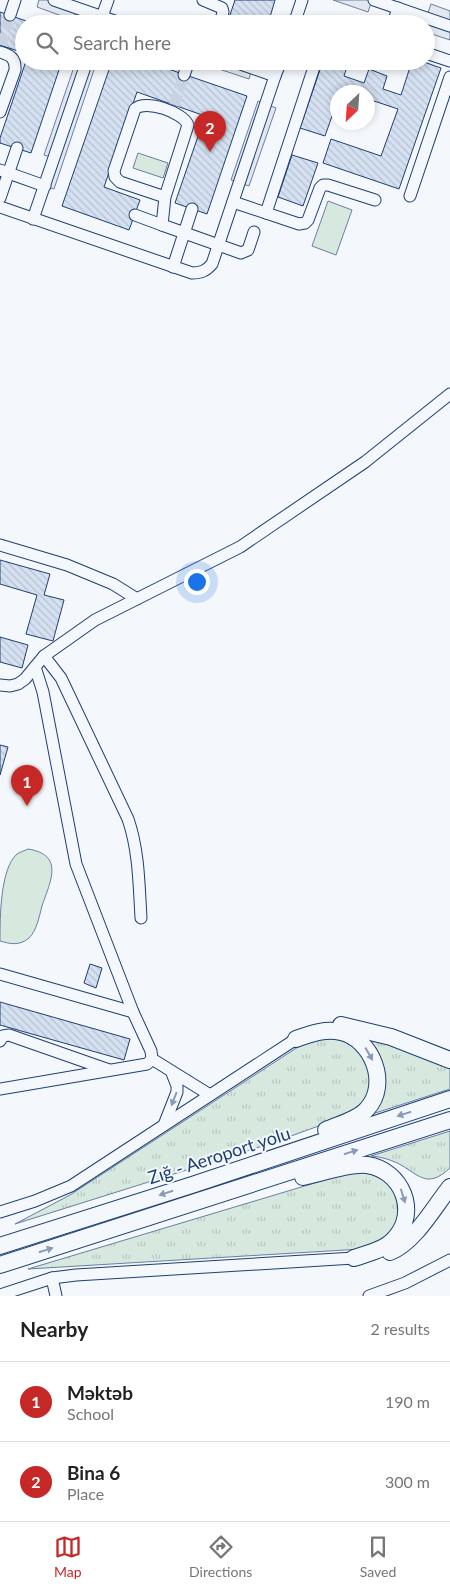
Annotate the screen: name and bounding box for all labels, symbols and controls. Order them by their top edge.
search box [15,15,435,70]
icon: search [33,29,61,57]
text: Search here [73,31,171,54]
north arrow [330,85,375,130]
pin: 2 [194,111,226,152]
your location [184,569,210,595]
pin: 1 [11,765,43,806]
one-way arrow [364,1048,373,1061]
one-way arrow [170,1092,177,1107]
one-way arrow [396,1111,411,1119]
street label: Zığ - Aeroport yolu [145,1122,293,1188]
one-way arrow [344,1148,359,1156]
one-way arrow [400,1189,408,1204]
one-way arrow [159,1190,174,1198]
one-way arrow [39,1245,54,1253]
text: Nearby [20,1316,88,1341]
text: 2 results [370,1319,430,1338]
text: Məktəb [67,1381,133,1404]
text: 1 [31,1392,41,1411]
text: 190 m [385,1392,430,1411]
text: School [67,1404,114,1423]
text: Bina 6 [67,1461,120,1484]
text: 2 [31,1472,41,1491]
text: 300 m [385,1472,430,1491]
text: Place [67,1484,104,1503]
tab: Map [54,1533,82,1580]
tab: Directions [189,1533,252,1580]
tab: Saved [360,1533,396,1580]

